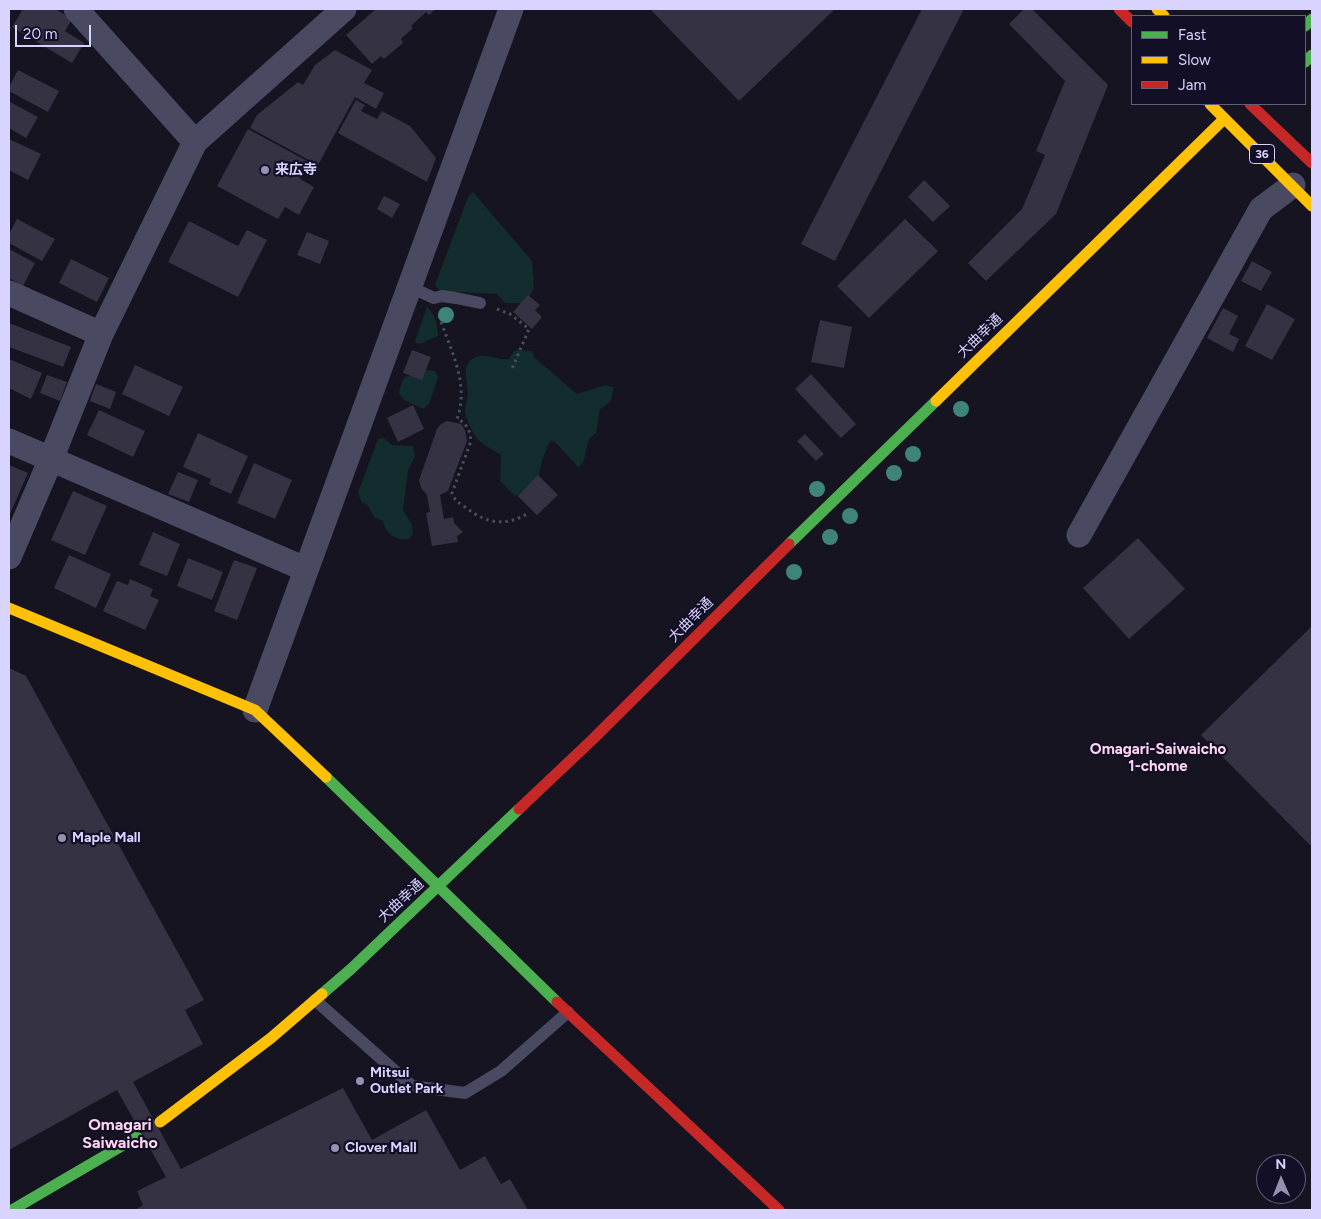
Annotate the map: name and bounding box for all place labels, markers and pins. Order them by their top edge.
place label: 来広寺 [275,162,317,178]
marker: 来広寺 [259,164,271,176]
place label: Maple Mall [72,830,141,846]
marker: Maple Mall [56,832,68,844]
place label: Mitsui Outlet Park [370,1065,443,1098]
marker: Mitsui Outlet Park [354,1075,366,1087]
place label: Clover Mall [345,1140,417,1156]
marker: Clover Mall [329,1142,341,1154]

